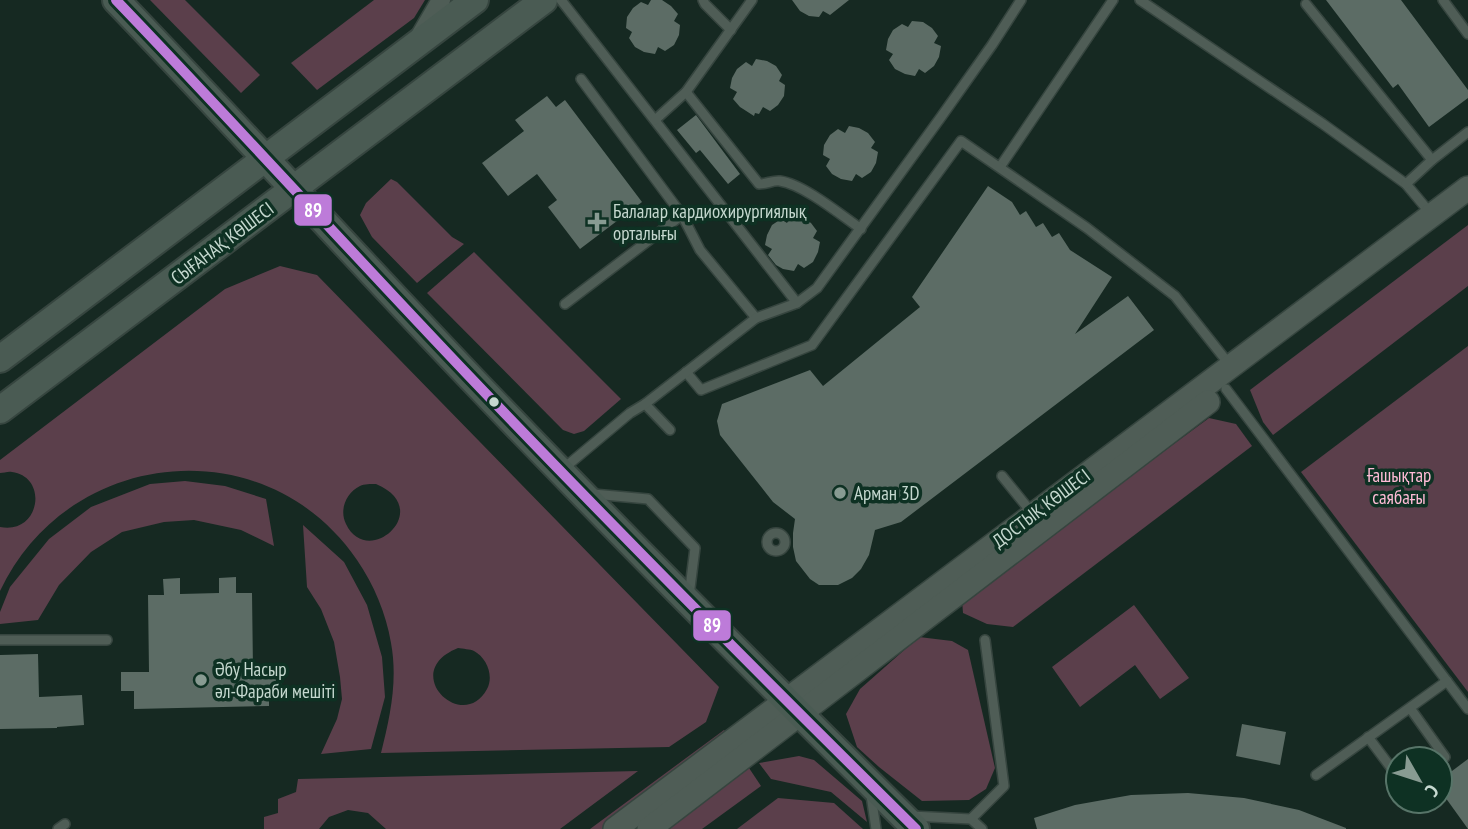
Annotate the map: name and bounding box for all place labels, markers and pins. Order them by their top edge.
place label: Балалар кардиохирургиялық орталығы [613,199,807,245]
marker: Балалар кардиохирургиялық орталығы [587,212,607,232]
unlabelled marker [487,395,501,409]
place label: Арман 3D [854,481,920,505]
marker: Арман 3D [832,485,848,501]
place label: Әбу Насыр әл-Фараби мешіті [215,657,335,703]
marker: Әбу Насыр әл-Фараби мешіті [193,672,209,688]

